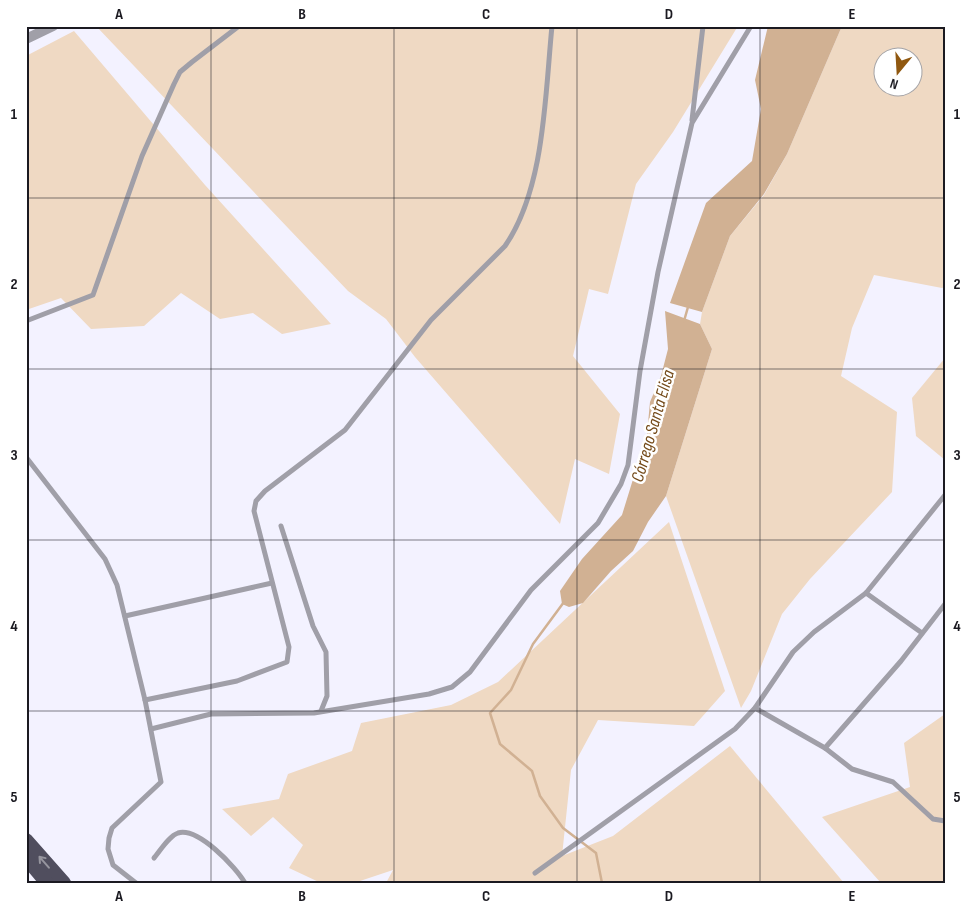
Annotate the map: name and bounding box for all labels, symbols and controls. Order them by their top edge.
text: A [114,5,123,24]
text: B [298,5,306,24]
text: C [482,5,490,24]
text: D [665,5,673,24]
text: E [849,5,856,24]
north arrow [874,48,924,98]
text: N [888,75,900,93]
text: 1 [11,105,18,124]
text: 1 [954,105,961,124]
text: 2 [10,275,18,294]
text: 2 [953,275,961,294]
water label: Córrego Santa Elisa [627,367,679,484]
text: 3 [10,446,18,465]
text: 3 [953,446,961,465]
text: 4 [10,617,18,636]
text: 4 [953,617,961,636]
text: 5 [10,788,18,807]
text: 5 [953,788,961,807]
one-way arrow [39,856,50,869]
text: A [114,887,123,906]
text: B [298,887,306,906]
text: C [482,887,490,906]
text: D [665,887,673,906]
text: E [849,887,856,906]

